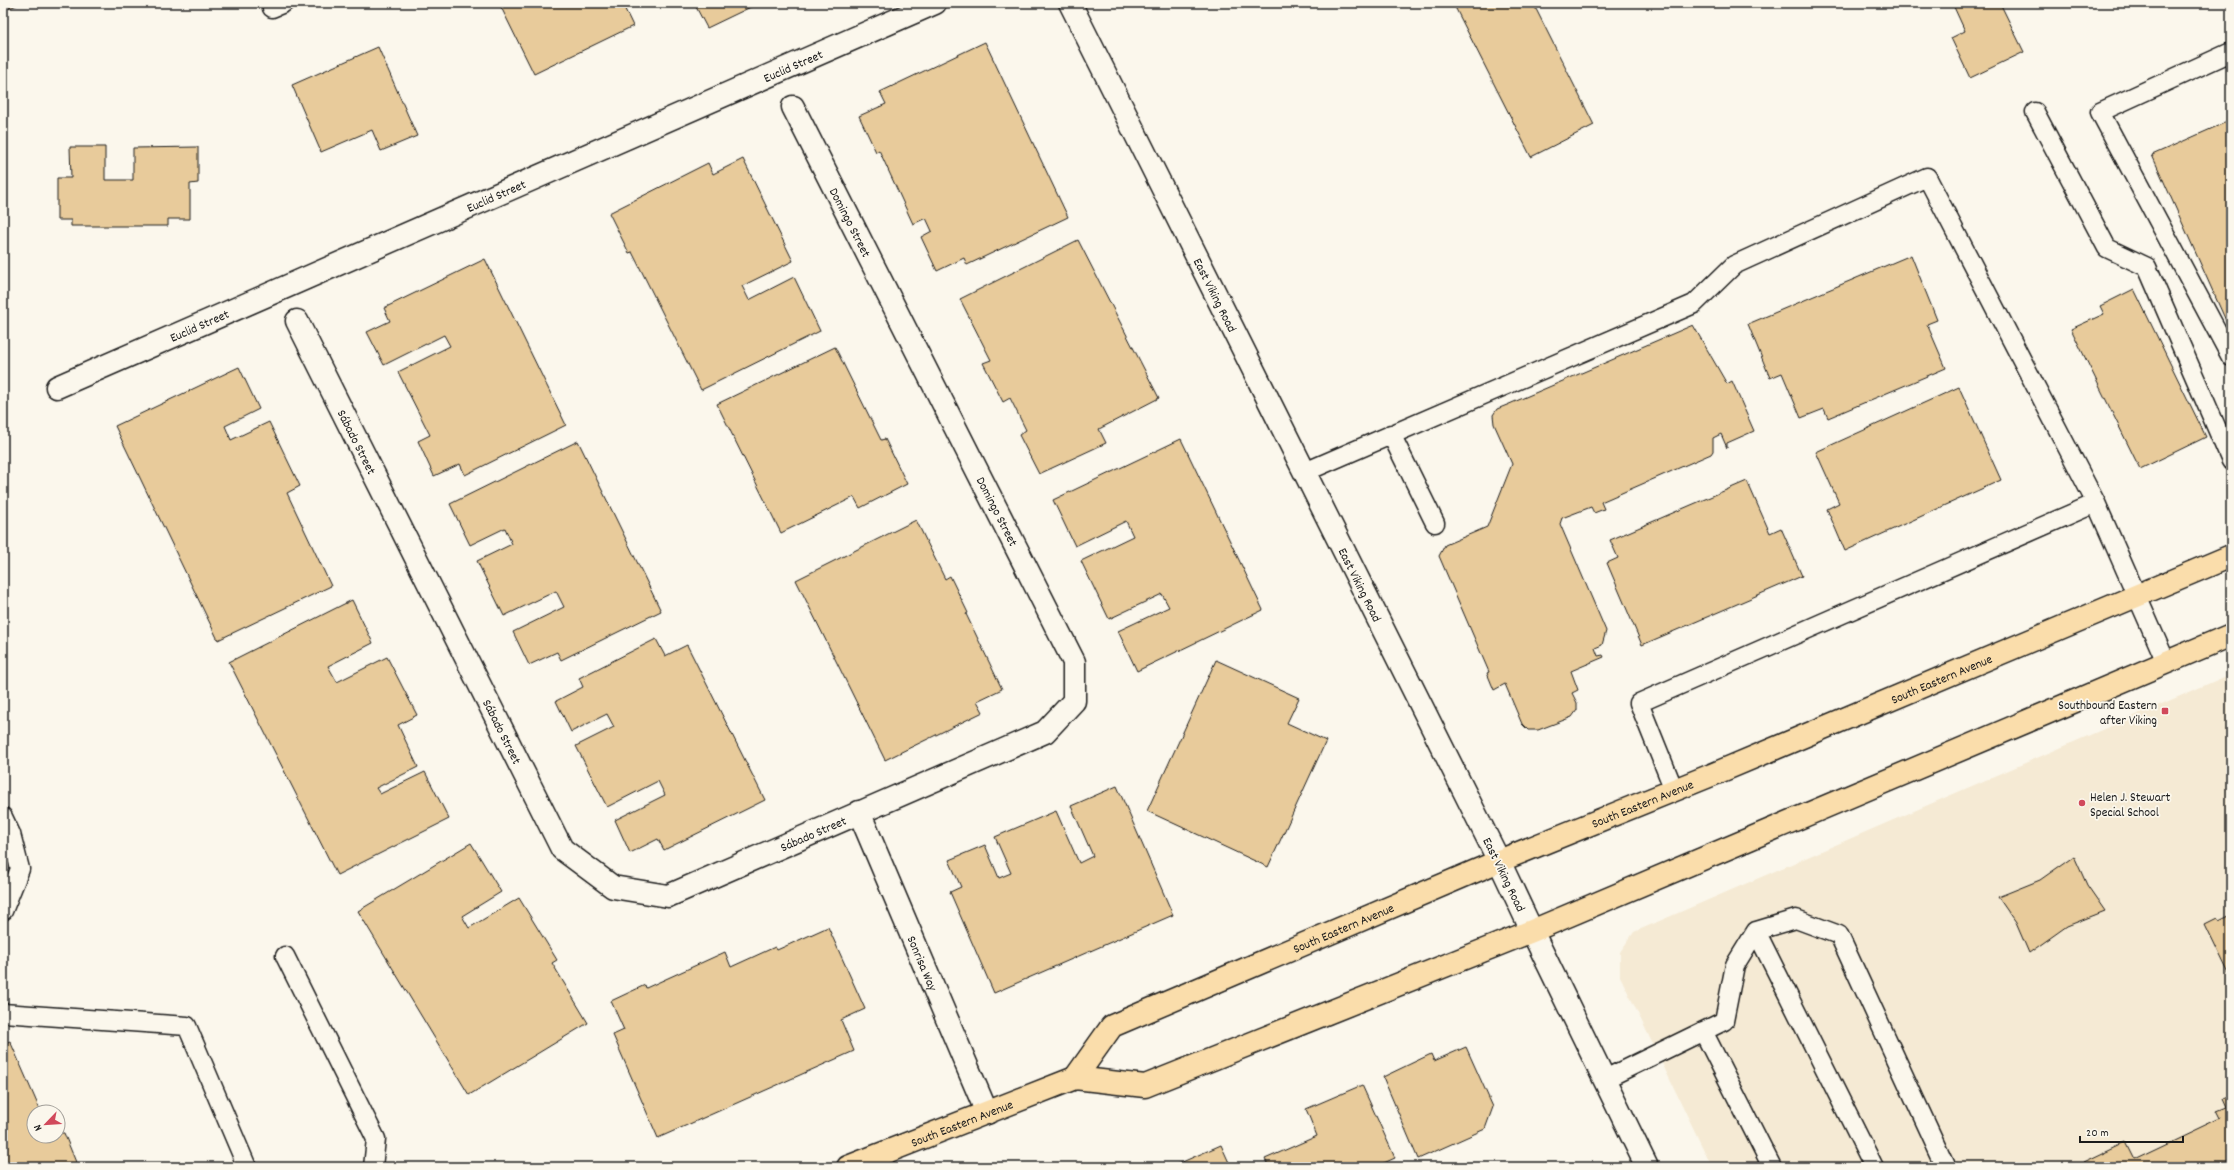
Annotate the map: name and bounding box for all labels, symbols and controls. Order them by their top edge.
street label: Euclid Street [761,46,827,89]
street label: Euclid Street [464,176,530,219]
street label: Domingo Street [823,185,875,261]
street label: East Viking Road [1187,255,1240,336]
street label: Euclid Street [167,306,233,349]
street label: Sábado Street [331,407,380,479]
street label: Domingo Street [970,474,1022,550]
street label: East Viking Road [1332,545,1385,626]
street label: South Eastern Avenue [1889,651,1996,710]
street label: Sábado Street [476,697,525,768]
place label: Southbound Eastern after Viking [2058,697,2157,731]
marker: Southbound Eastern after Viking [2160,706,2170,716]
street label: South Eastern Avenue [1589,776,1697,835]
place label: Helen J. Stewart Special School [2090,789,2171,823]
marker: Helen J. Stewart Special School [2077,798,2087,808]
street label: Sábado Street [778,812,850,858]
street label: East Viking Road [1477,835,1529,915]
street label: South Eastern Avenue [1290,900,1398,960]
street label: Sonrisa Way [901,933,941,995]
street label: South Eastern Avenue [909,1096,1017,1153]
north arrow [26,1104,66,1144]
scale bar [2080,1118,2183,1144]
text: N [30,1121,47,1133]
text: 20 m [2086,1125,2109,1142]

